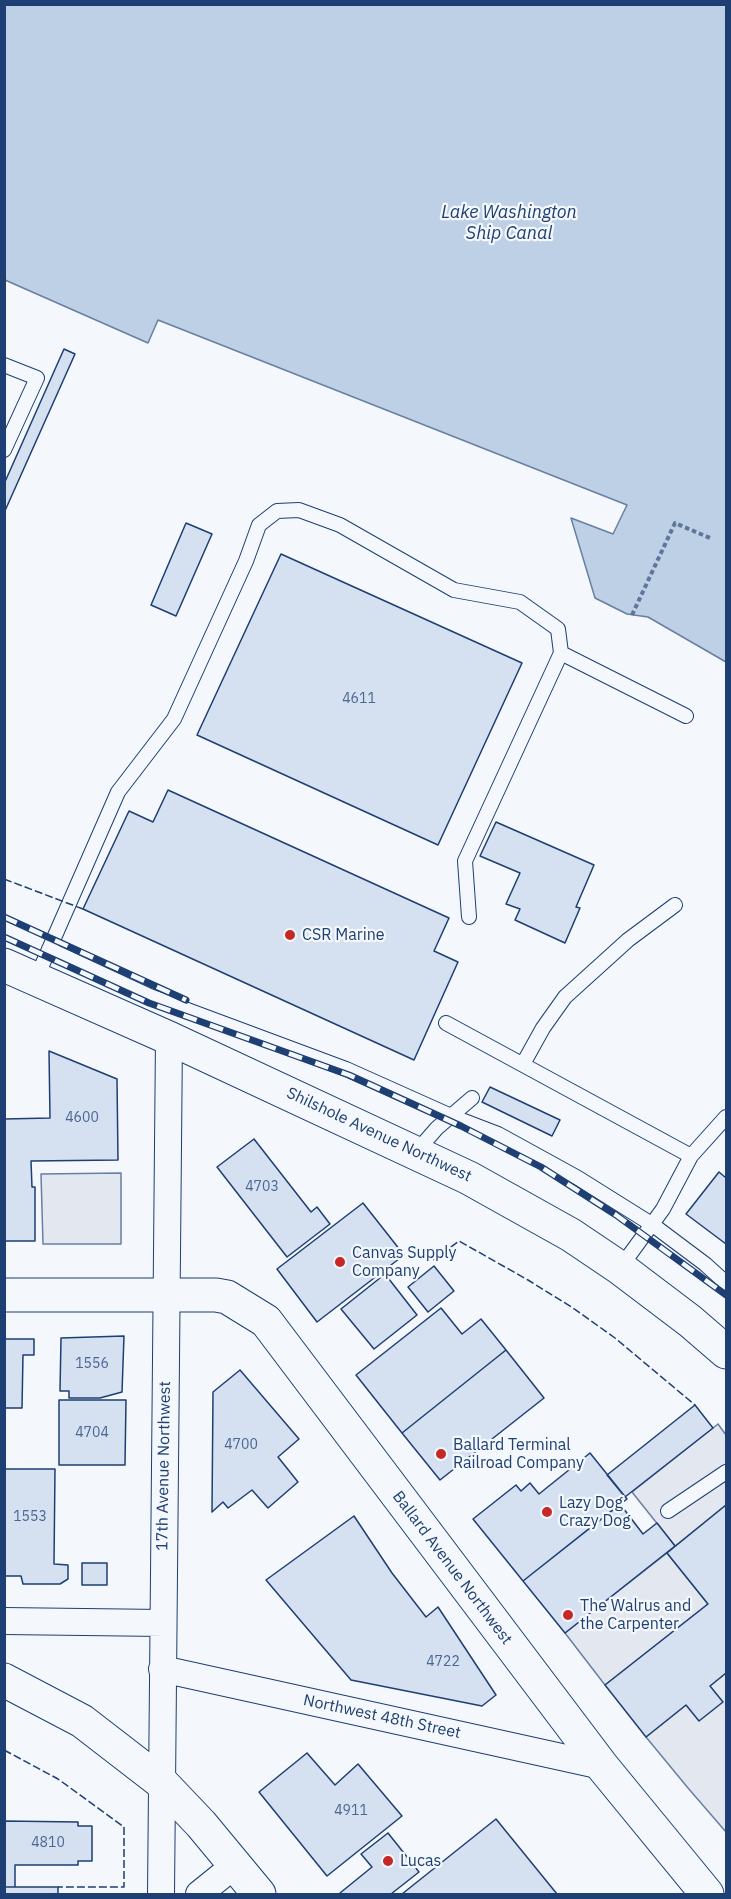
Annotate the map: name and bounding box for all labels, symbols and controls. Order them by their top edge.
water label: Lake Washington Ship Canal [441,202,577,244]
house number: 4611 [342,691,376,707]
place label: CSR Marine [302,925,385,945]
marker: CSR Marine [283,928,297,942]
street label: Shilshole Avenue Northwest [283,1084,475,1186]
house number: 4600 [65,1110,99,1126]
house number: 4703 [245,1179,279,1195]
place label: Canvas Supply Company [352,1243,456,1281]
marker: Canvas Supply Company [333,1255,347,1269]
house number: 1556 [75,1356,109,1372]
street label: 17th Avenue Northwest [153,1381,175,1551]
house number: 4704 [75,1425,109,1441]
place label: Ballard Terminal Railroad Company [453,1435,584,1473]
house number: 4700 [224,1437,258,1453]
marker: Ballard Terminal Railroad Company [434,1447,448,1461]
street label: Ballard Avenue Northwest [388,1487,516,1649]
place label: Lazy Dog Crazy Dog [559,1493,631,1531]
marker: Lazy Dog Crazy Dog [540,1505,554,1519]
house number: 1553 [13,1509,47,1525]
place label: The Walrus and the Carpenter [580,1596,691,1634]
marker: The Walrus and the Carpenter [561,1608,575,1622]
house number: 4722 [426,1654,460,1670]
street label: Northwest 48th Street [302,1691,462,1743]
house number: 4911 [334,1803,368,1819]
house number: 4810 [31,1835,65,1851]
place label: Lucas [400,1851,441,1871]
marker: Lucas [381,1854,395,1868]

